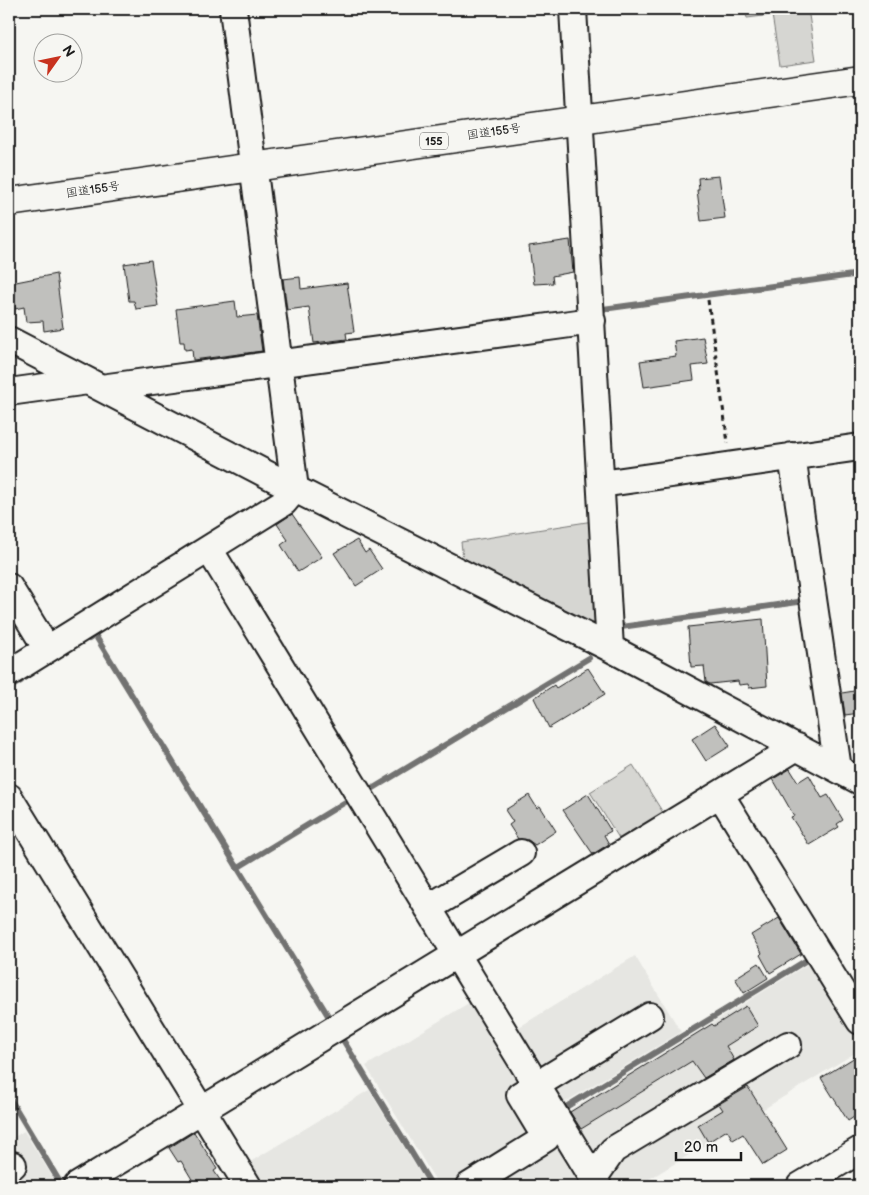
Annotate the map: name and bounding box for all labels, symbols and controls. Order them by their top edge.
north arrow [32,32,82,82]
text: N [58,42,78,60]
street label: 国道155号 [466,121,522,143]
road number: 155 [420,132,448,150]
street label: 国道155号 [65,179,121,201]
scale bar [676,1130,742,1162]
text: 20 m [684,1138,718,1157]

